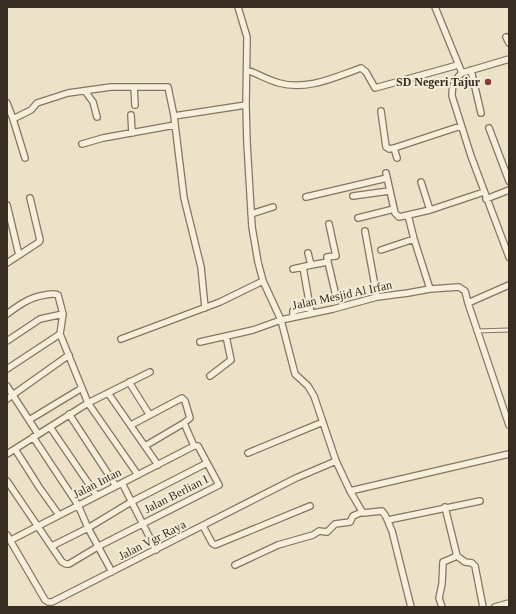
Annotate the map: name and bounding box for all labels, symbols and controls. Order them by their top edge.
place label: SD Negeri Tajur [396,75,481,89]
marker: SD Negeri Tajur [483,77,493,87]
street label: Jalan Mesjid Al Irfan [291,278,393,312]
street label: Jalan Intan [71,465,123,501]
street label: Jalan Berlian I [142,472,210,516]
street label: Jalan Vgr Raya [116,517,189,563]

